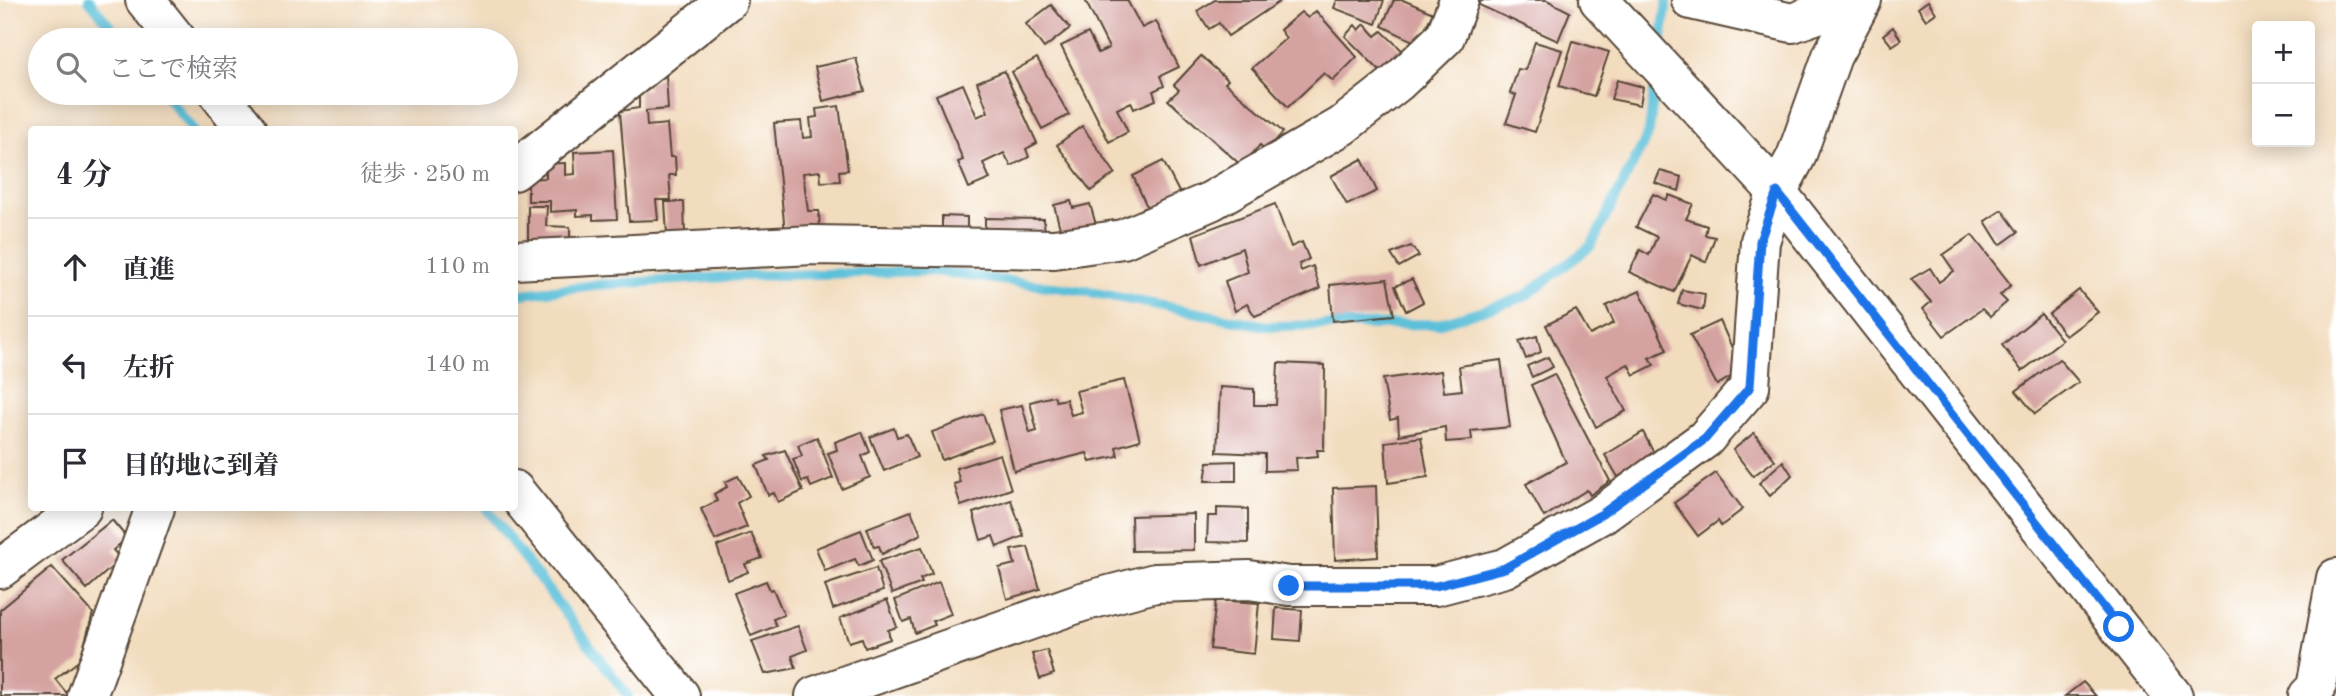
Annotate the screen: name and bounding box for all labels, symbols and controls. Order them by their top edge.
map controls [2252,21,2315,147]
button: + [2252,21,2315,84]
search box [28,28,518,105]
icon: search [52,48,90,86]
text: ここで検索 [108,57,238,83]
button: − [2252,84,2315,147]
text: 4 分 [56,161,112,191]
text: 徒歩 · 250 m [360,163,490,186]
icon: ahead [56,248,94,286]
text: 110 m [425,255,490,278]
text: 直進 [123,258,175,284]
icon: left [56,346,94,384]
text: 140 m [425,353,490,376]
text: 左折 [123,356,175,382]
icon: arrive [56,444,94,482]
text: 目的地に到着 [123,454,279,480]
route end [1273,570,1304,601]
route start [2103,611,2134,642]

